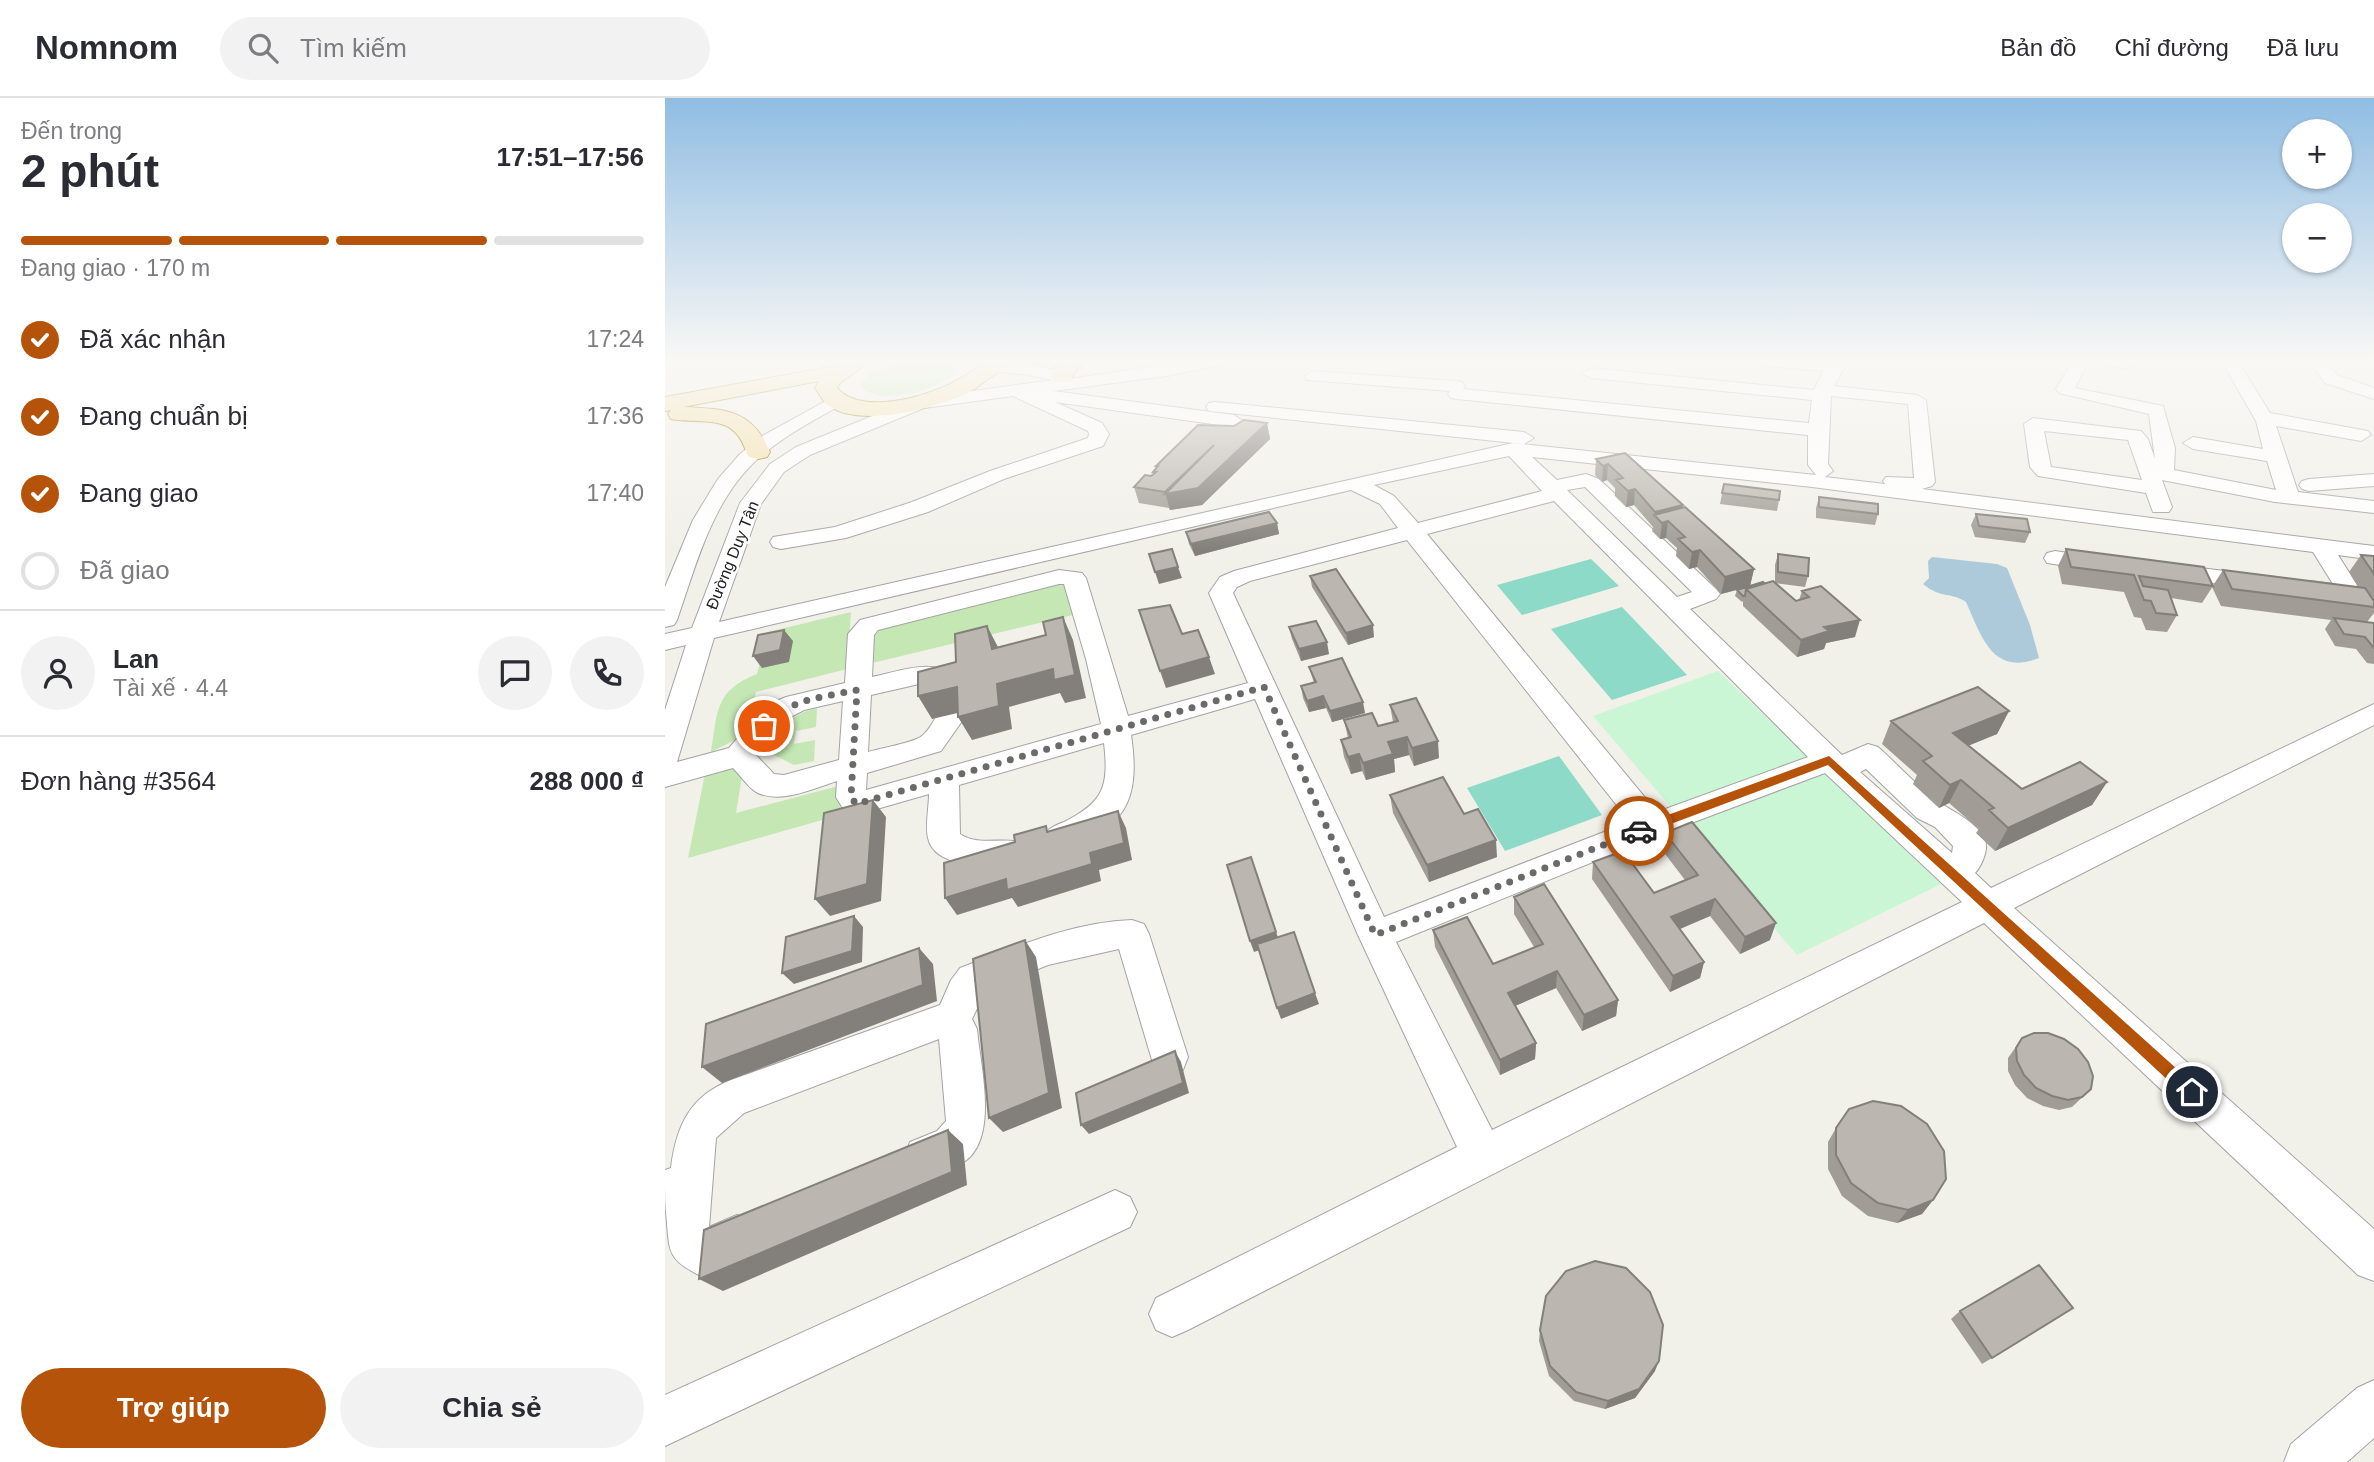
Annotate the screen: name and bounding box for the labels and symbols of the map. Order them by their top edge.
street label: Đường Duy Tân [703,499,762,612]
pin [734,696,794,756]
courier [1604,796,1674,866]
pin [2162,1062,2222,1122]

